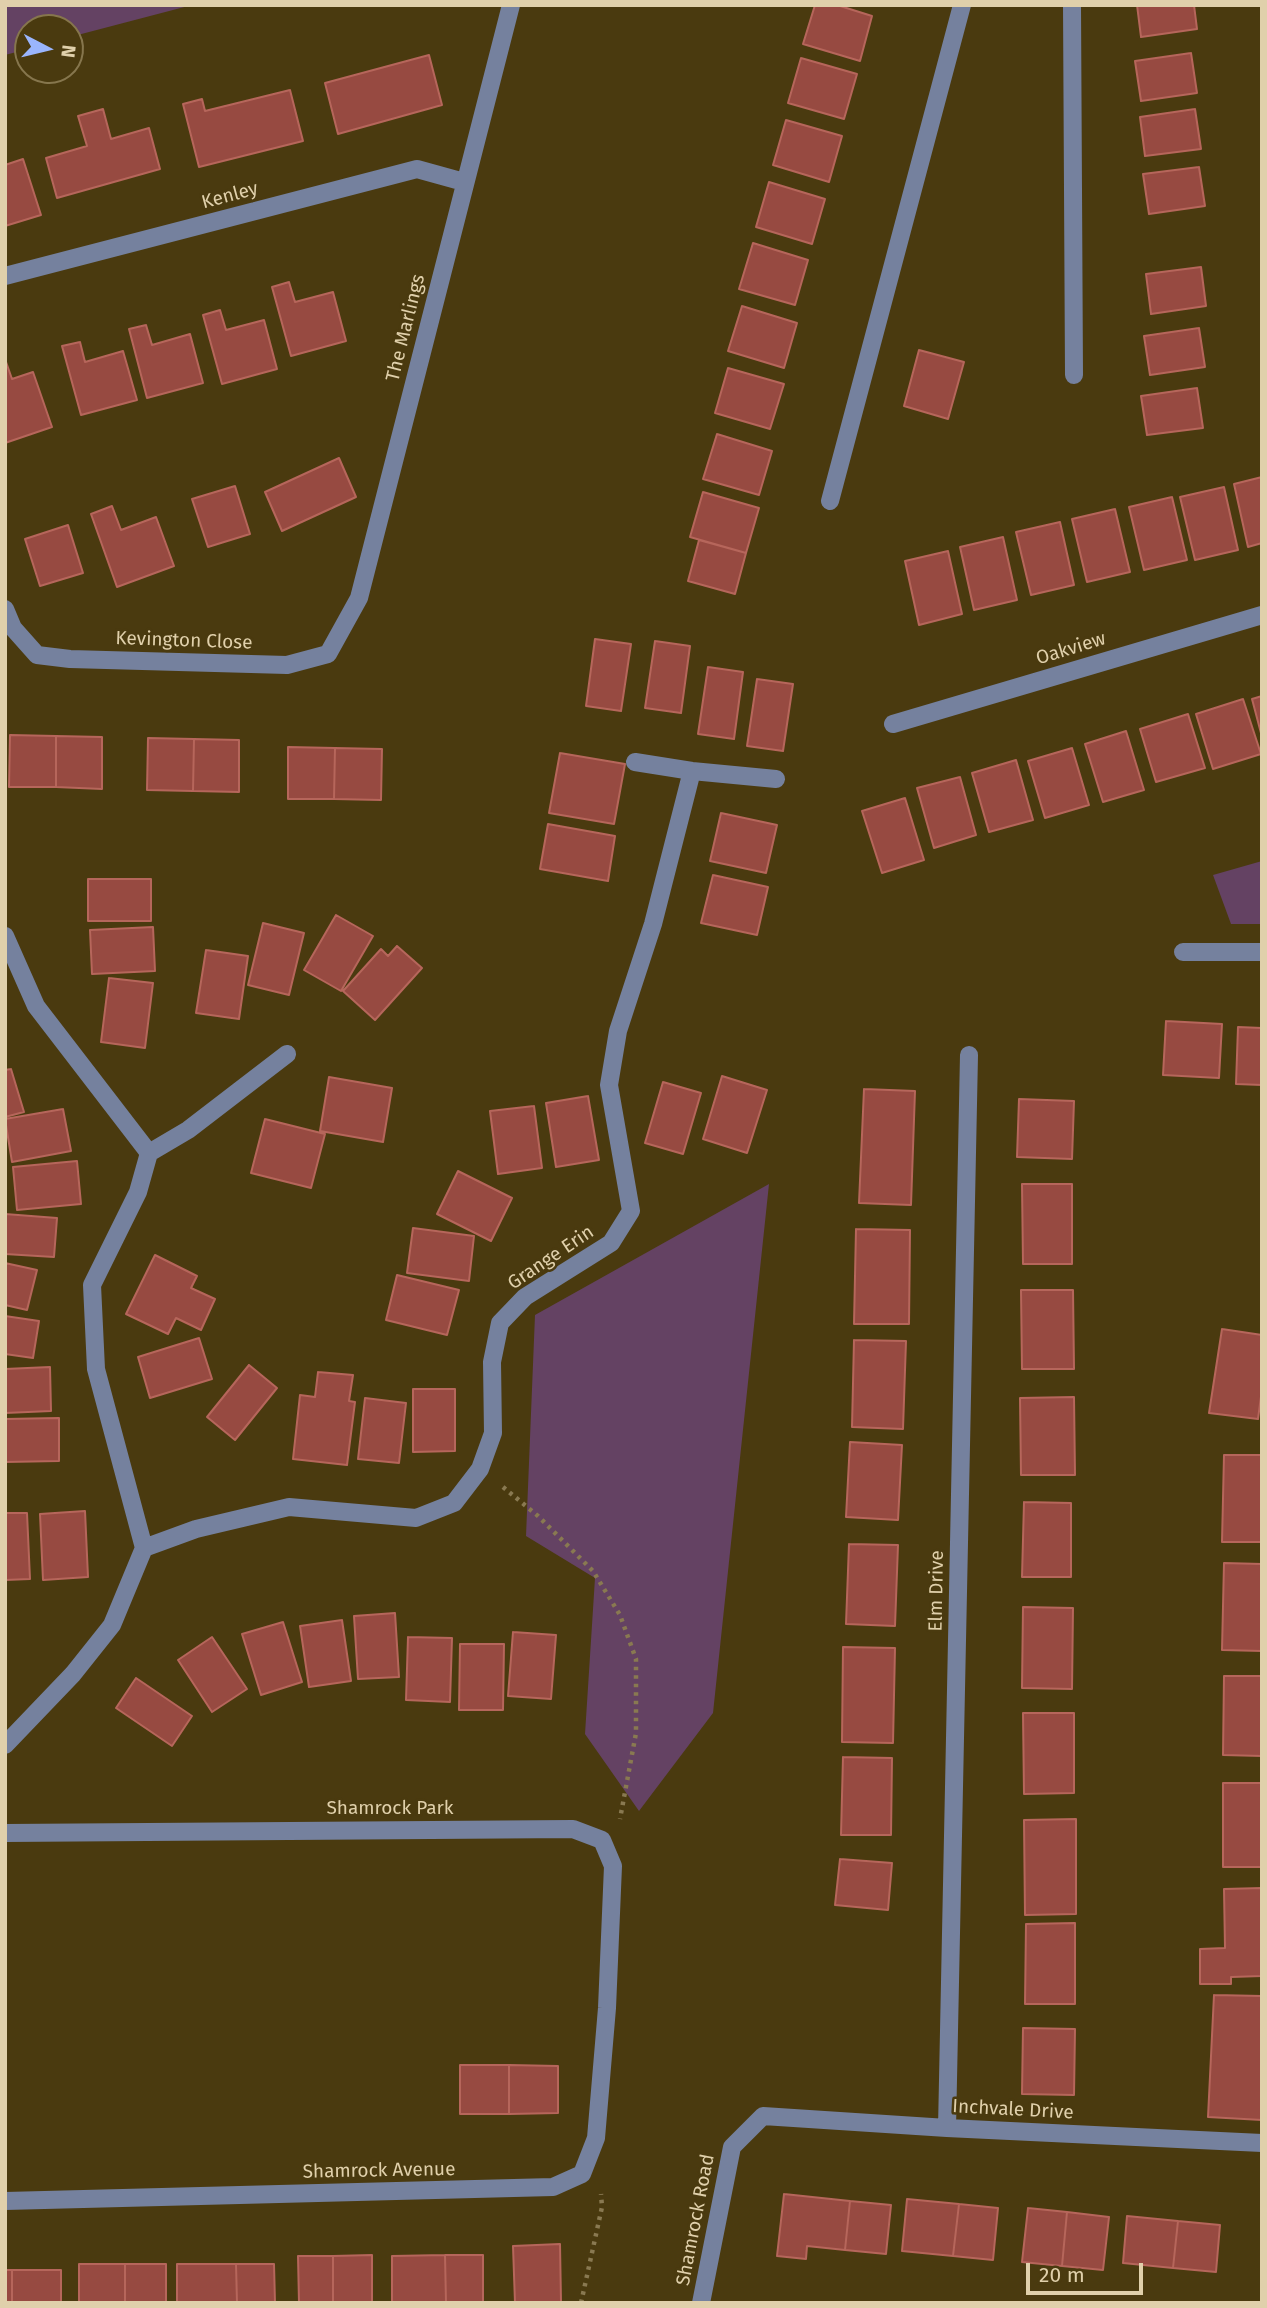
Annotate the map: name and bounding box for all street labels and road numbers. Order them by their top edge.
street label: Kenley [199,178,261,214]
street label: The Marlings [382,272,430,384]
street label: Kevington Close [115,627,253,655]
street label: Oakview [1033,628,1109,670]
street label: Grange Erin [504,1221,598,1295]
street label: Elm Drive [925,1550,949,1632]
street label: Shamrock Park [326,1798,454,1820]
street label: Inchvale Drive [952,2095,1074,2125]
street label: Shamrock Road [672,2152,720,2288]
street label: Shamrock Avenue [302,2158,456,2184]

